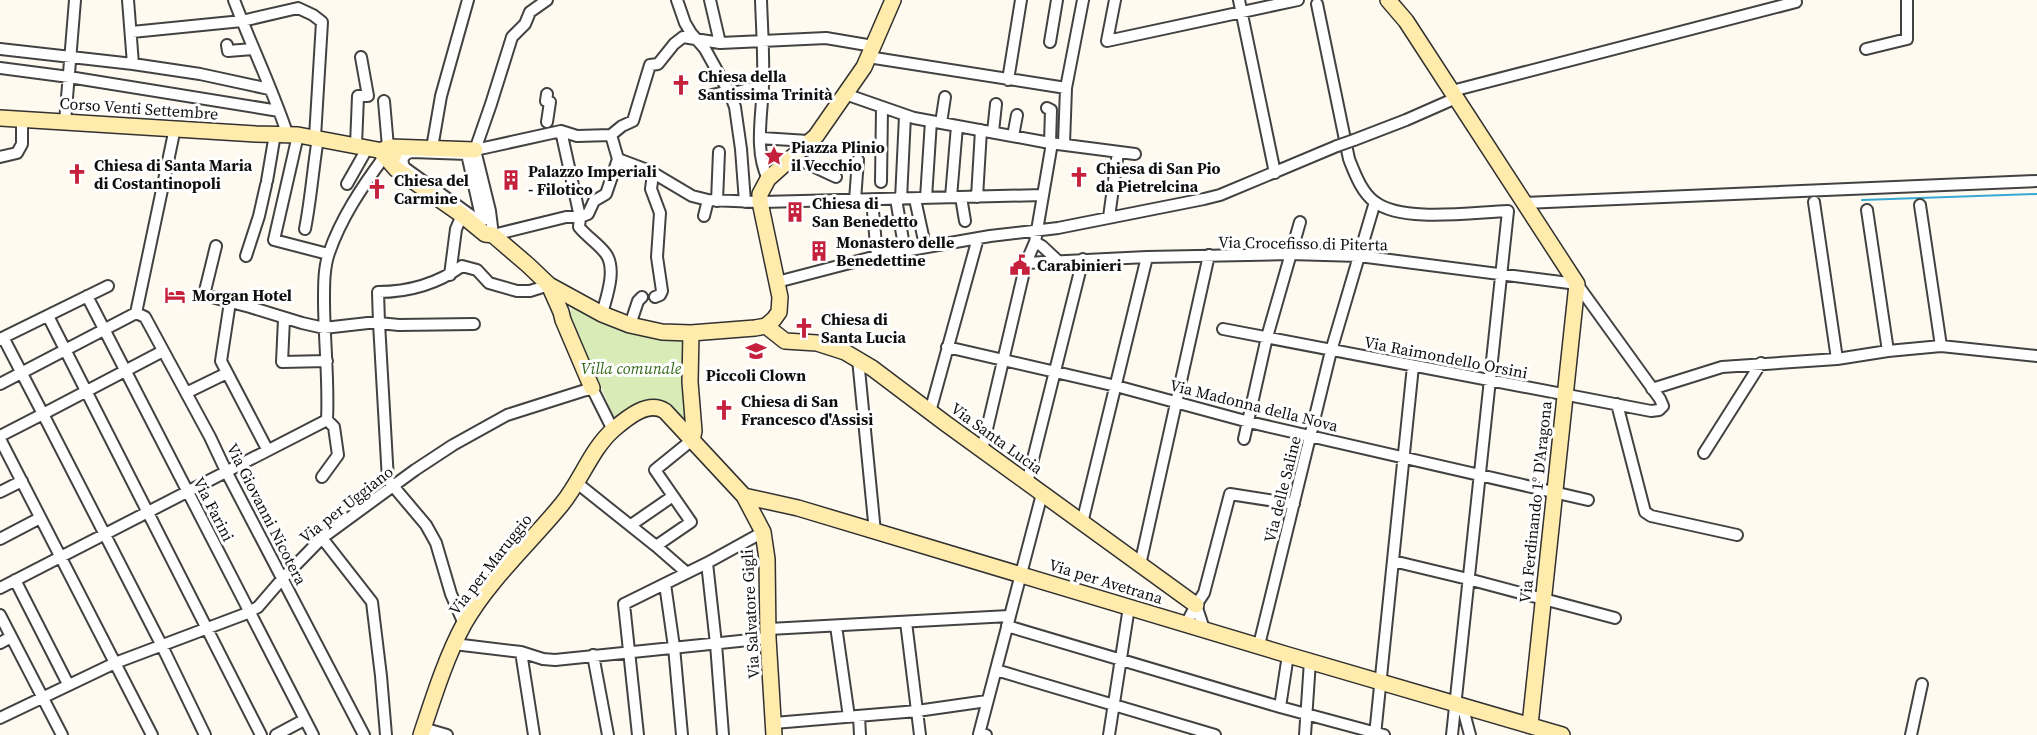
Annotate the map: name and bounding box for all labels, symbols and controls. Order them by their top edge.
place label: Chiesa della Santissima Trinità [698,65,833,105]
church icon: Chiesa della Santissima Trinità [669,73,693,97]
street label: Corso Venti Settembre [59,91,219,125]
place label: Piazza Plinio il Vecchio [791,136,885,176]
place icon: Piazza Plinio il Vecchio [762,144,786,168]
place label: Chiesa di Santa Maria di Costantinopoli [94,154,253,194]
place label: Chiesa di San Pio da Pietrelcina [1096,157,1221,197]
place label: Palazzo Imperiali - Filotico [528,160,657,200]
church icon: Chiesa di Santa Maria di Costantinopoli [65,162,89,186]
church icon: Chiesa di San Pio da Pietrelcina [1067,165,1091,189]
building icon: Palazzo Imperiali - Filotico [499,168,523,192]
place label: Chiesa del Carmine [394,169,469,209]
church icon: Chiesa del Carmine [365,177,389,201]
place label: Chiesa di San Benedetto [812,192,918,232]
building icon: Chiesa di San Benedetto [783,200,807,224]
place label: Monastero delle Benedettine [836,231,954,271]
street label: Via Crocefisso di Piterta [1218,231,1389,255]
building icon: Monastero delle Benedettine [807,239,831,263]
public building icon: Carabinieri [1008,253,1032,277]
place label: Carabinieri [1037,254,1122,276]
hotel icon: Morgan Hotel [163,283,187,307]
place label: Morgan Hotel [192,284,292,306]
place label: Chiesa di Santa Lucia [821,308,907,348]
church icon: Chiesa di Santa Lucia [792,316,816,340]
street label: Via Raimondello Orsini [1362,330,1530,384]
school or university icon: Piccoli Clown [744,339,768,363]
park label: Villa comunale [581,357,682,379]
place label: Piccoli Clown [706,364,806,386]
street label: Via Madonna della Nova [1167,373,1341,437]
place label: Chiesa di San Francesco d'Assisi [741,390,873,430]
street label: Via Santa Lucia [946,397,1048,479]
church icon: Chiesa di San Francesco d'Assisi [712,398,736,422]
street label: Via Ferdinando 1° D'Aragona [1513,399,1557,604]
street label: Via delle Saline [1258,433,1306,545]
street label: Via Giovanni Nicotera [222,439,313,589]
street label: Via per Uggiano [294,460,398,548]
street label: Via Farini [188,473,240,545]
street label: Via per Maruggio [443,509,537,619]
street label: Via Salvatore Gigli [736,548,764,679]
street label: Via per Avetrana [1046,553,1167,609]

